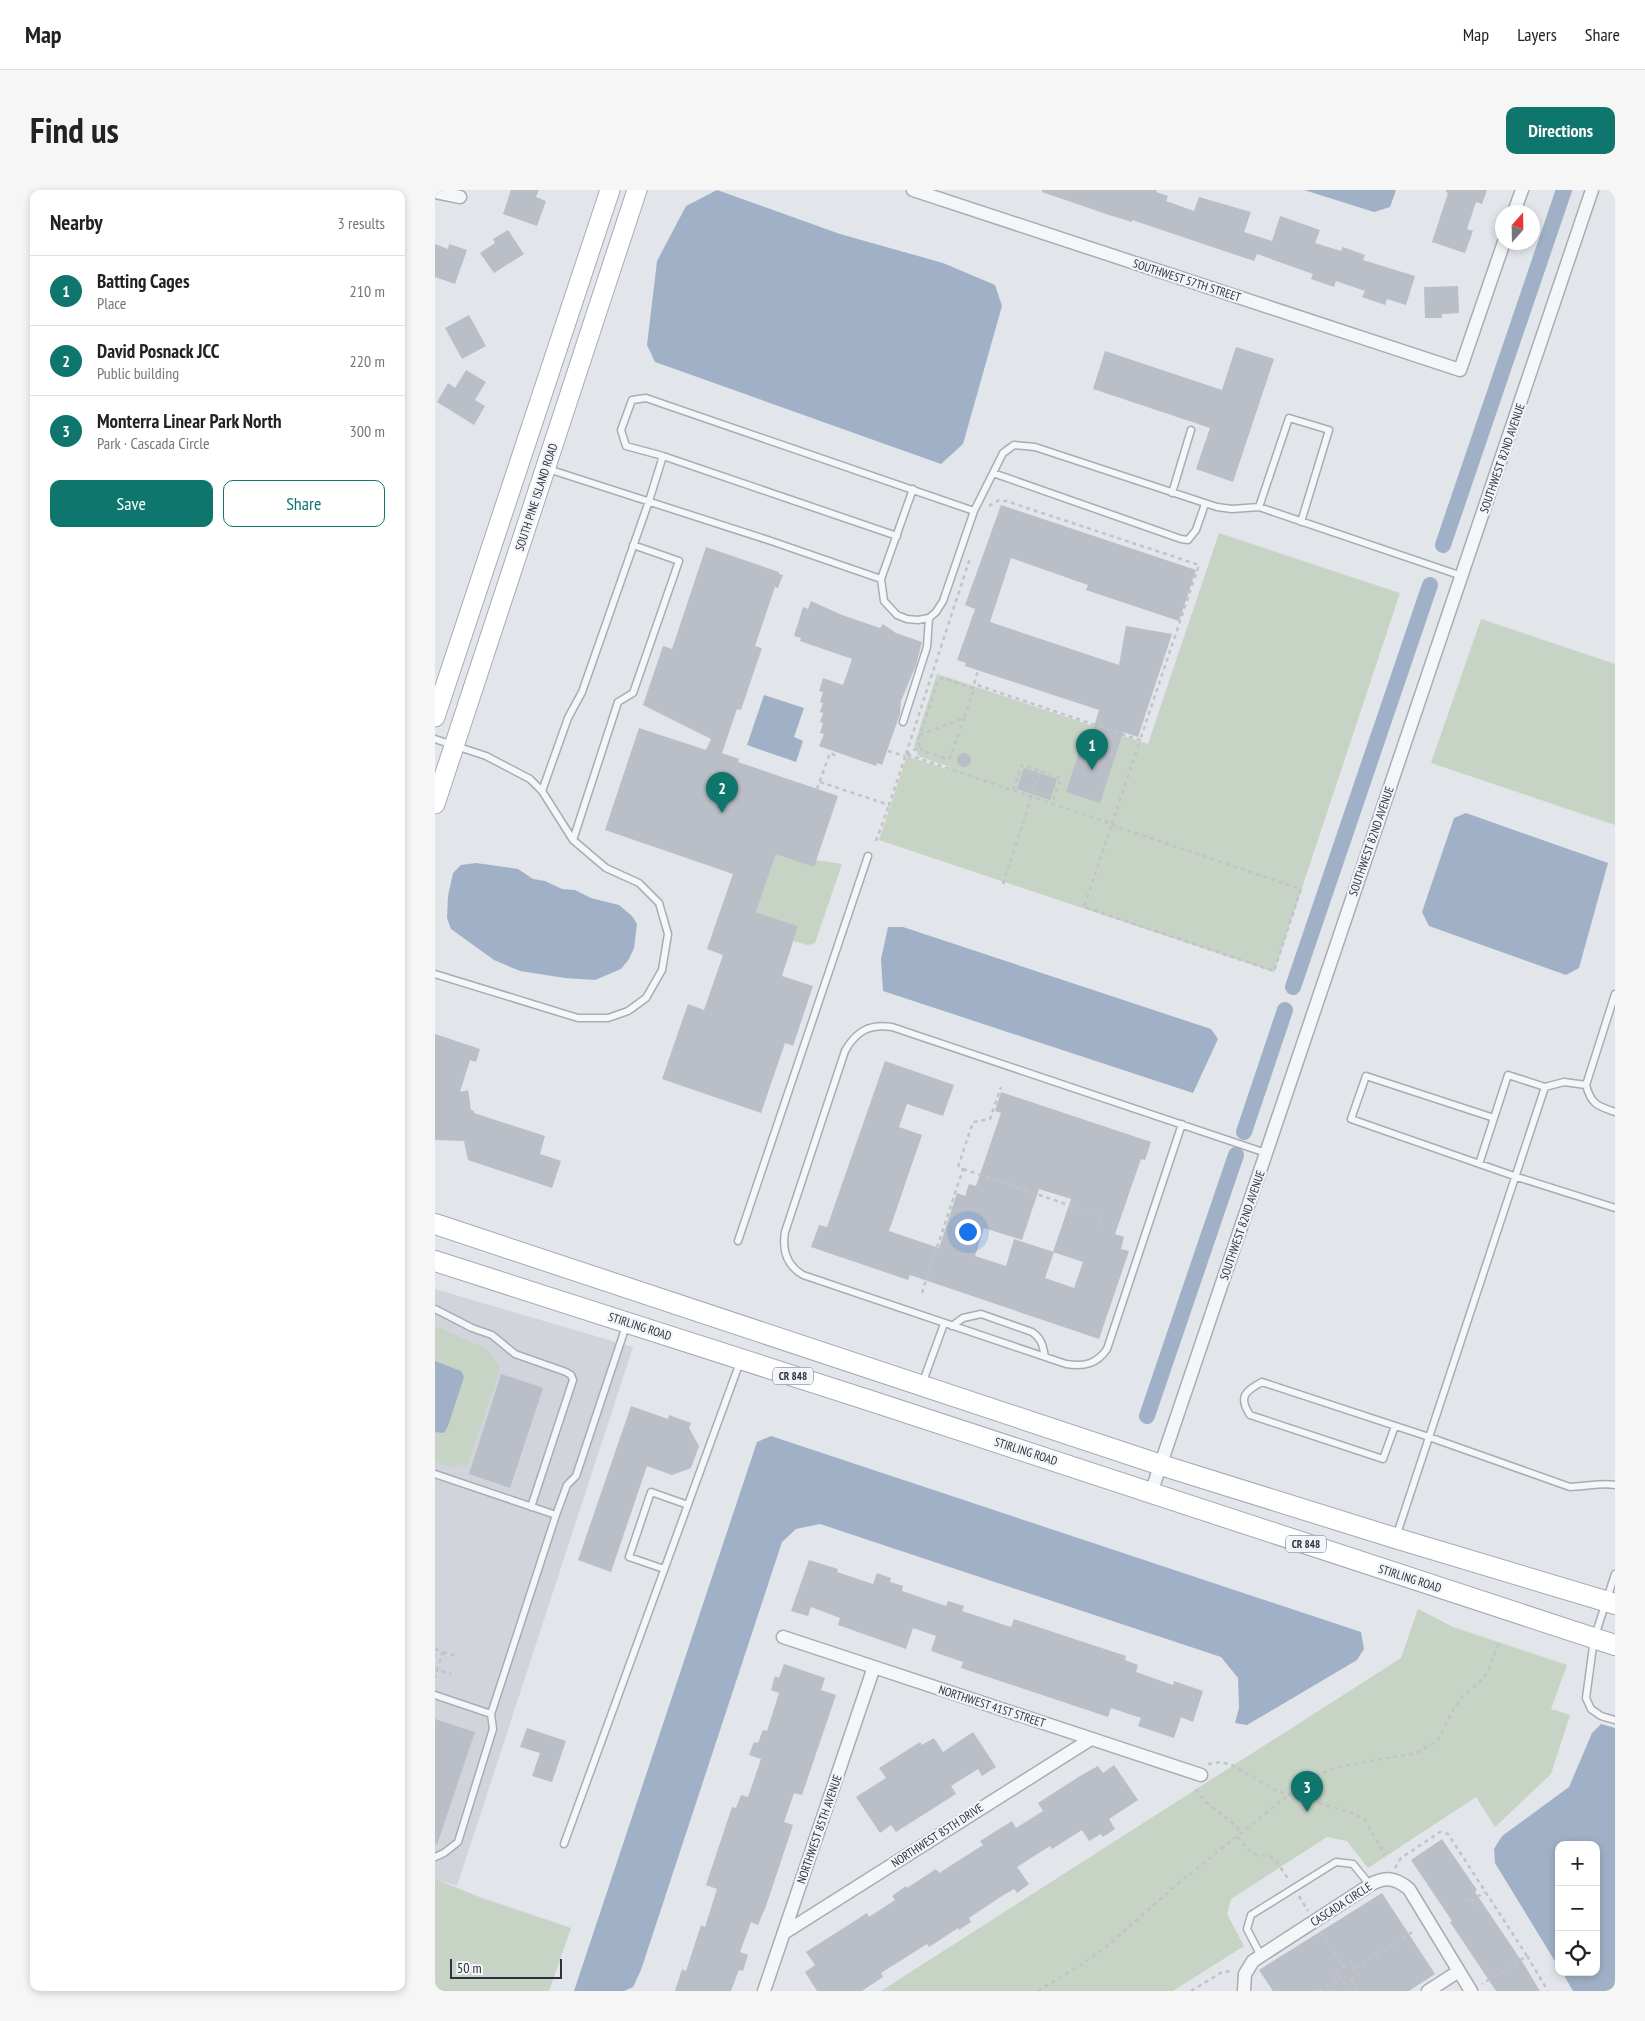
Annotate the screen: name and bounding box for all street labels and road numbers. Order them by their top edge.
street label: SOUTHWEST 57TH STREET [1131,255,1244,305]
street label: SOUTHWEST 82ND AVENUE [1476,401,1528,515]
street label: SOUTH PINE ISLAND ROAD [512,441,560,553]
street label: SOUTHWEST 82ND AVENUE [1345,784,1397,898]
street label: SOUTHWEST 82ND AVENUE [1216,1168,1268,1282]
street label: STIRLING ROAD [607,1309,673,1343]
road number: CR 848 [773,1368,813,1384]
street label: STIRLING ROAD [993,1434,1059,1468]
road number: CR 848 [1286,1536,1326,1552]
street label: STIRLING ROAD [1377,1561,1443,1595]
street label: NORTHWEST 41ST STREET [937,1682,1048,1731]
street label: NORTHWEST 85TH AVENUE [793,1772,845,1886]
street label: NORTHWEST 85TH DRIVE [888,1800,986,1870]
street label: CASCADA CIRCLE [1308,1879,1374,1929]

